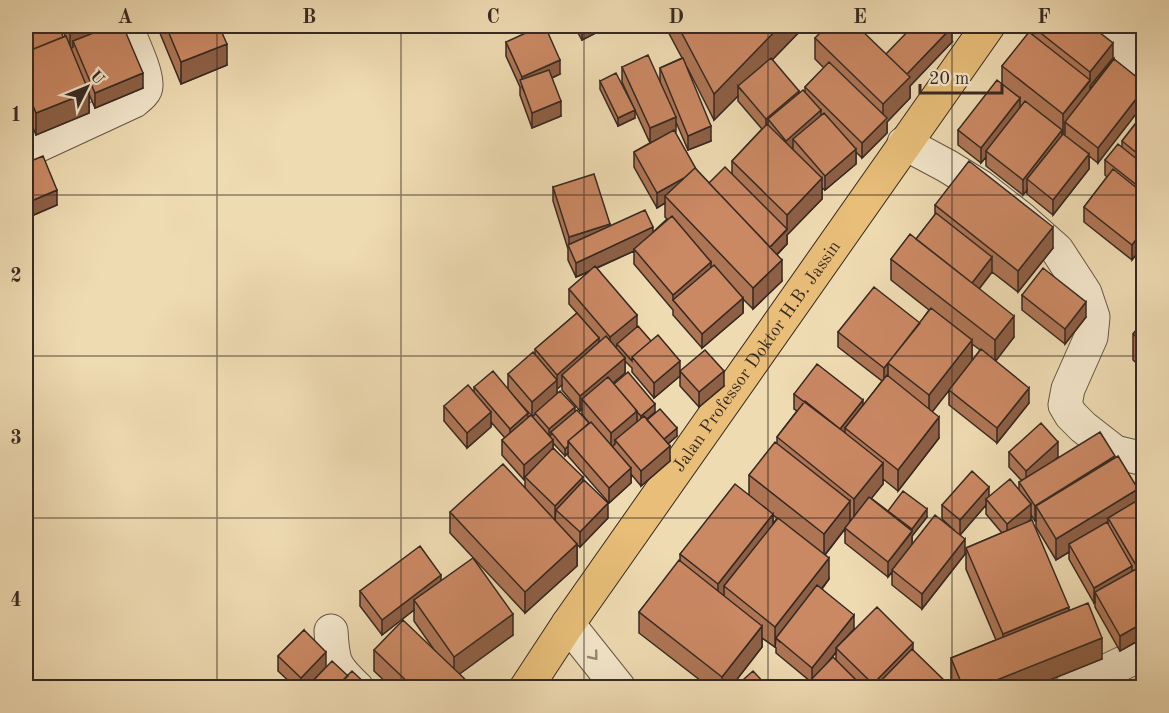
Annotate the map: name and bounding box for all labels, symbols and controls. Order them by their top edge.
text: A [117,8,133,28]
text: B [302,8,316,28]
text: C [486,8,500,28]
text: D [668,8,684,28]
text: E [853,8,867,28]
text: F [1037,8,1051,28]
north arrow [57,57,117,117]
scale bar [920,57,1002,95]
text: U [86,68,107,88]
text: 20 m [929,70,969,88]
text: 1 [10,106,22,126]
street label: Jalan Professor Doktor H.B. Jassin [670,238,844,475]
text: 2 [10,267,22,287]
text: 3 [10,429,22,449]
text: 4 [10,591,22,611]
one-way arrow [586,649,597,660]

